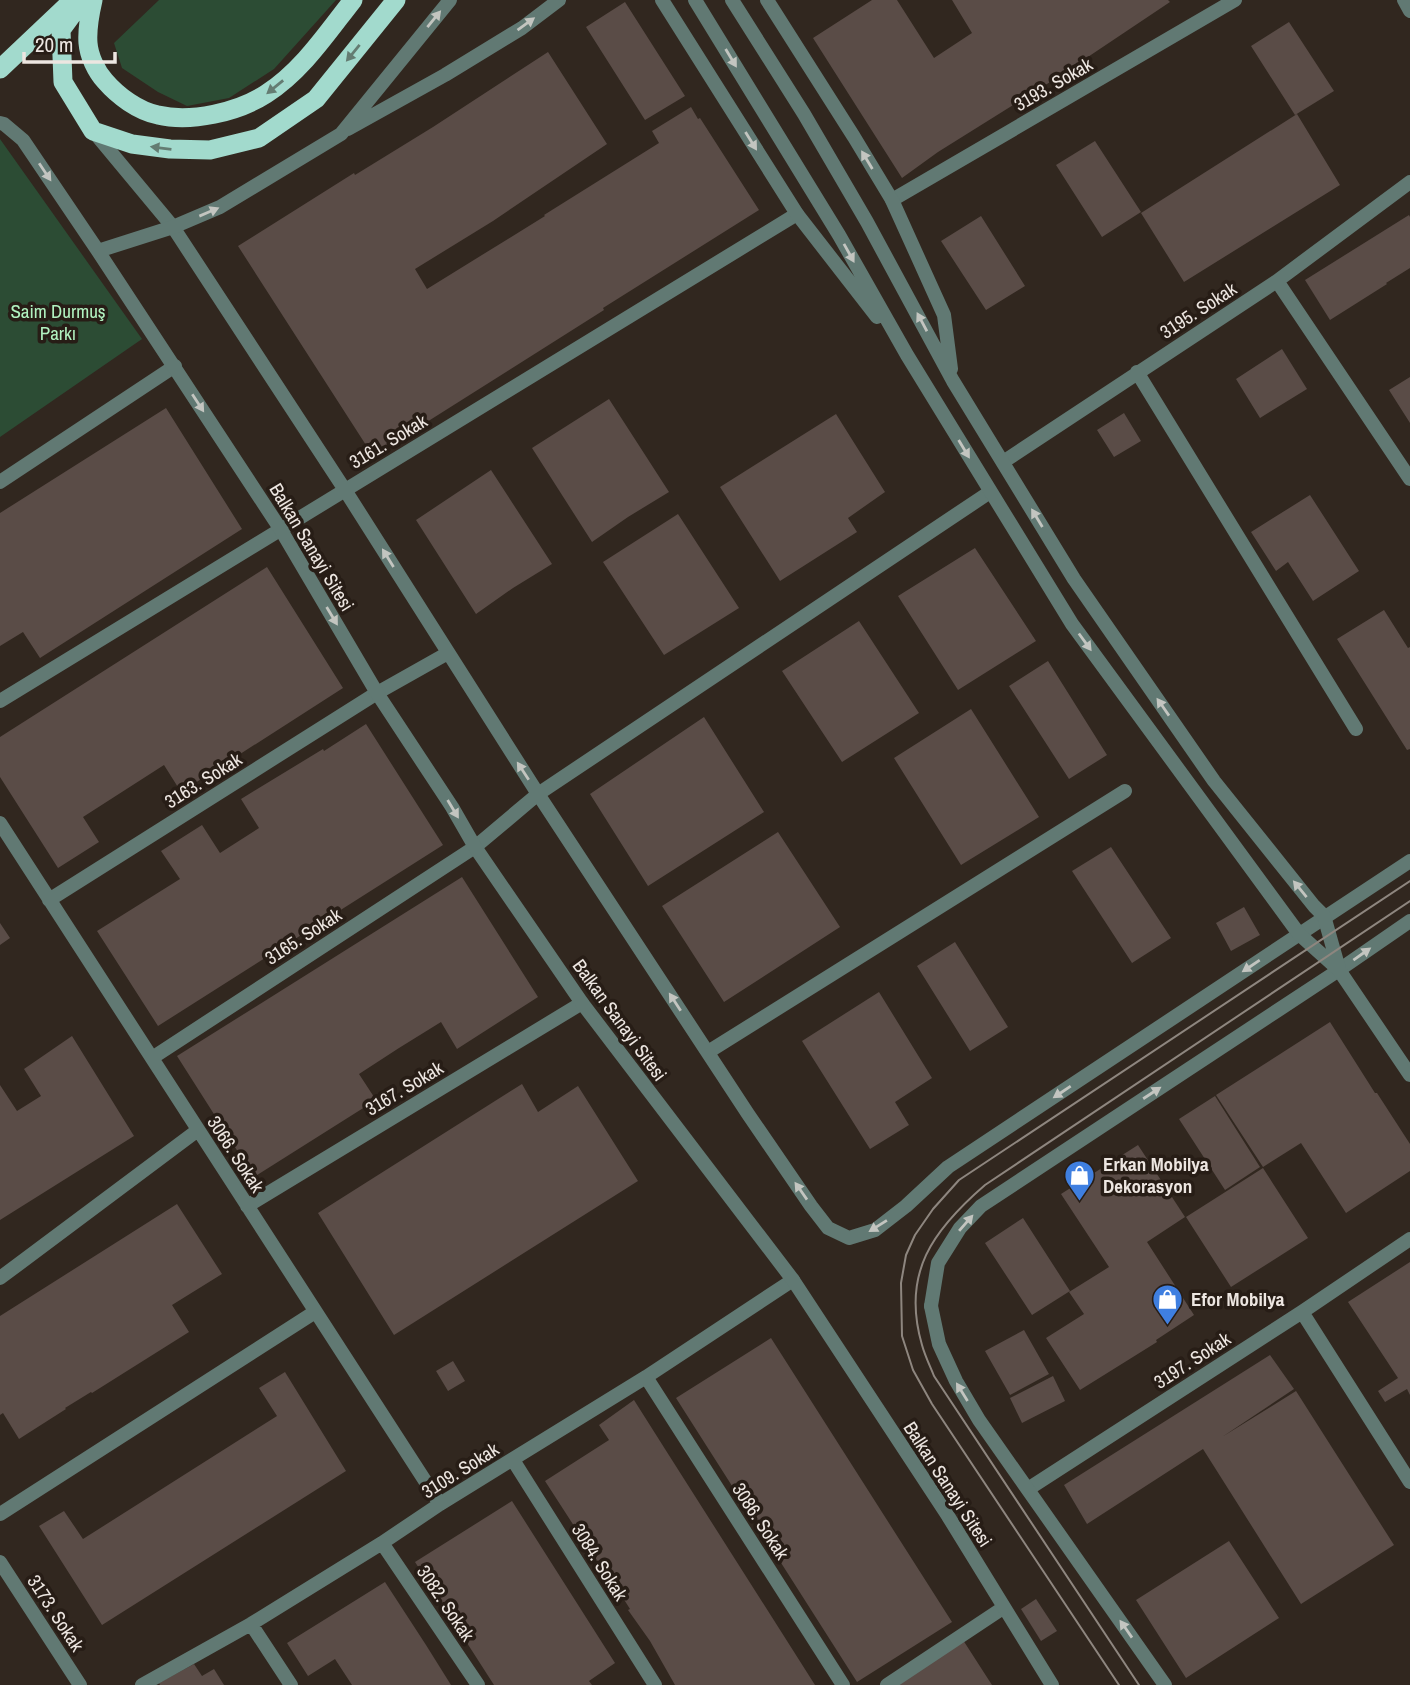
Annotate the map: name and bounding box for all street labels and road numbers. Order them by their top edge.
street label: 3193. Sokak [1009,51,1097,117]
street label: 3195. Sokak [1155,275,1242,344]
street label: 3161. Sokak [344,407,432,474]
street label: Balkan Sanayi Sitesi [264,478,360,616]
street label: 3163. Sokak [159,746,247,814]
street label: 3165. Sokak [260,901,347,970]
street label: Balkan Sanayi Sitesi [567,954,673,1086]
street label: 3167. Sokak [360,1054,448,1121]
street label: 3066. Sokak [202,1111,271,1198]
street label: 3197. Sokak [1149,1325,1236,1394]
street label: Balkan Sanayi Sitesi [898,1416,998,1552]
street label: 3109. Sokak [416,1436,504,1504]
street label: 3086. Sokak [727,1478,796,1565]
street label: 3084. Sokak [566,1518,634,1606]
street label: 3082. Sokak [411,1560,481,1646]
street label: 3173. Sokak [22,1570,91,1657]

